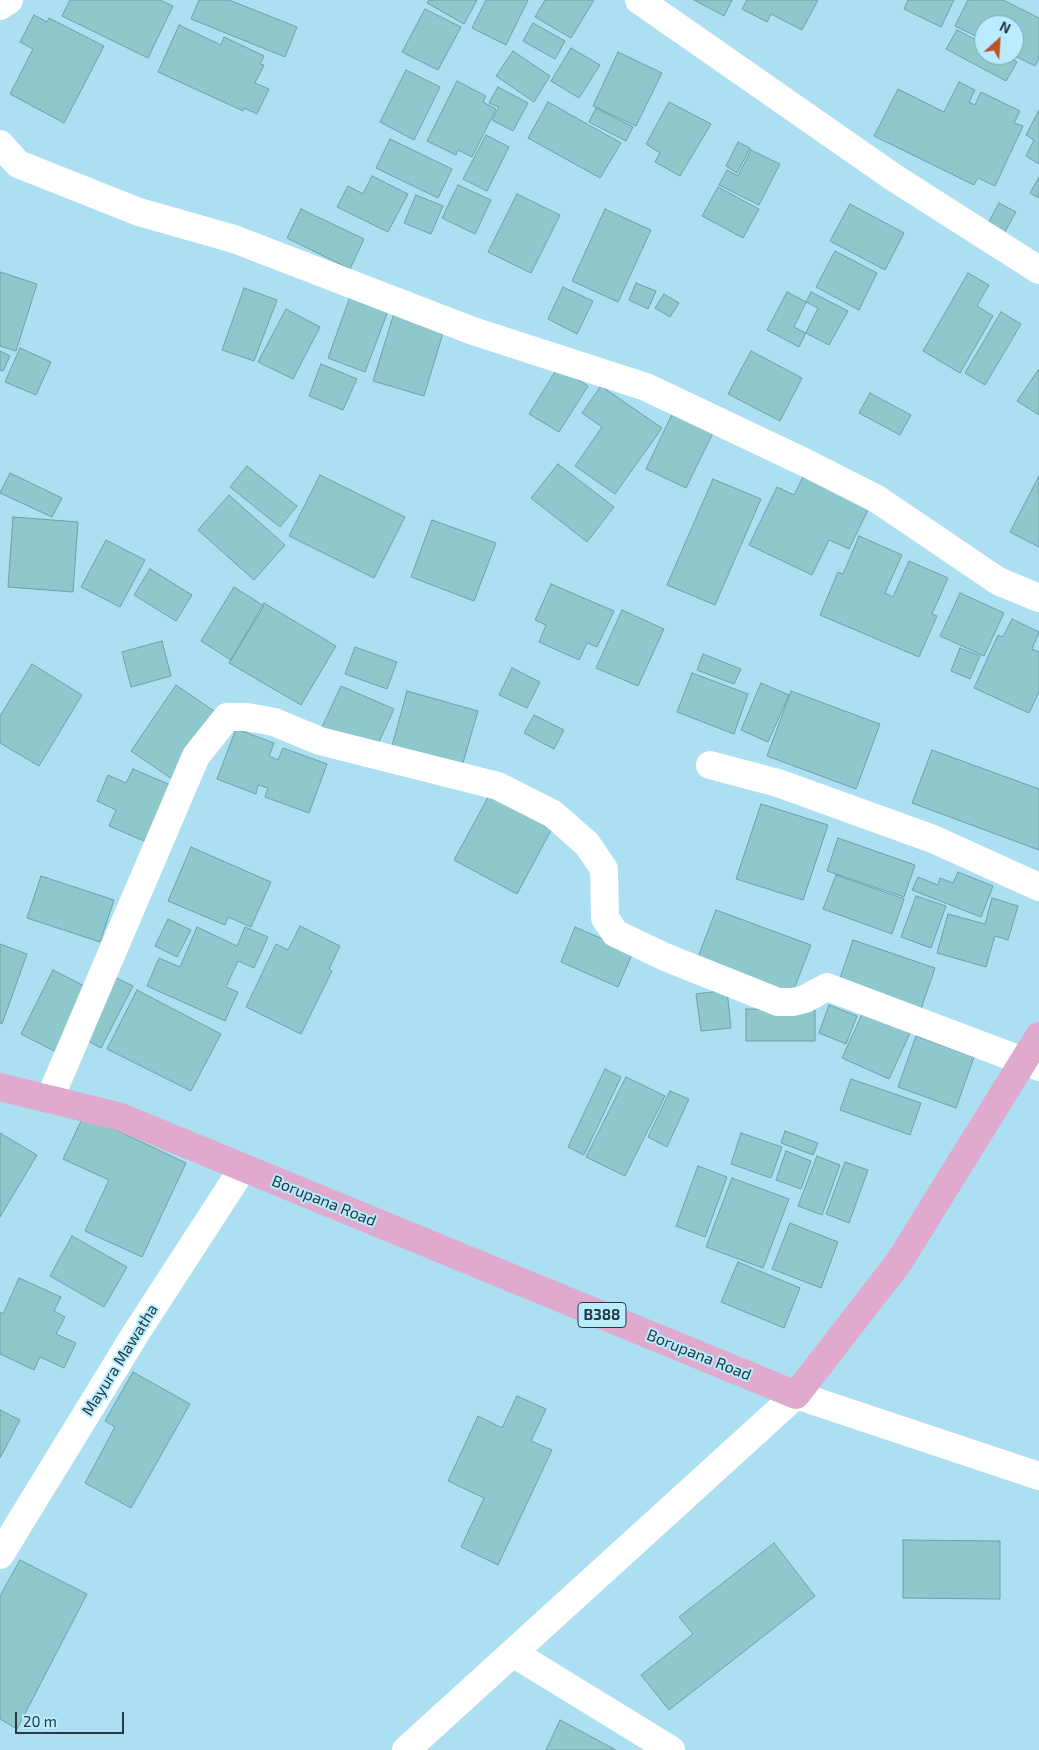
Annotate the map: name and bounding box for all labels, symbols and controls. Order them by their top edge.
north arrow [974,15,1024,65]
text: N [997,17,1014,37]
street label: Borupana Road [269,1171,379,1231]
street label: Mayura Mawatha [78,1301,162,1419]
road number: B388 [578,1302,626,1328]
street label: Borupana Road [644,1325,754,1385]
scale bar [18,1702,126,1734]
text: 20 m [23,1712,57,1730]

